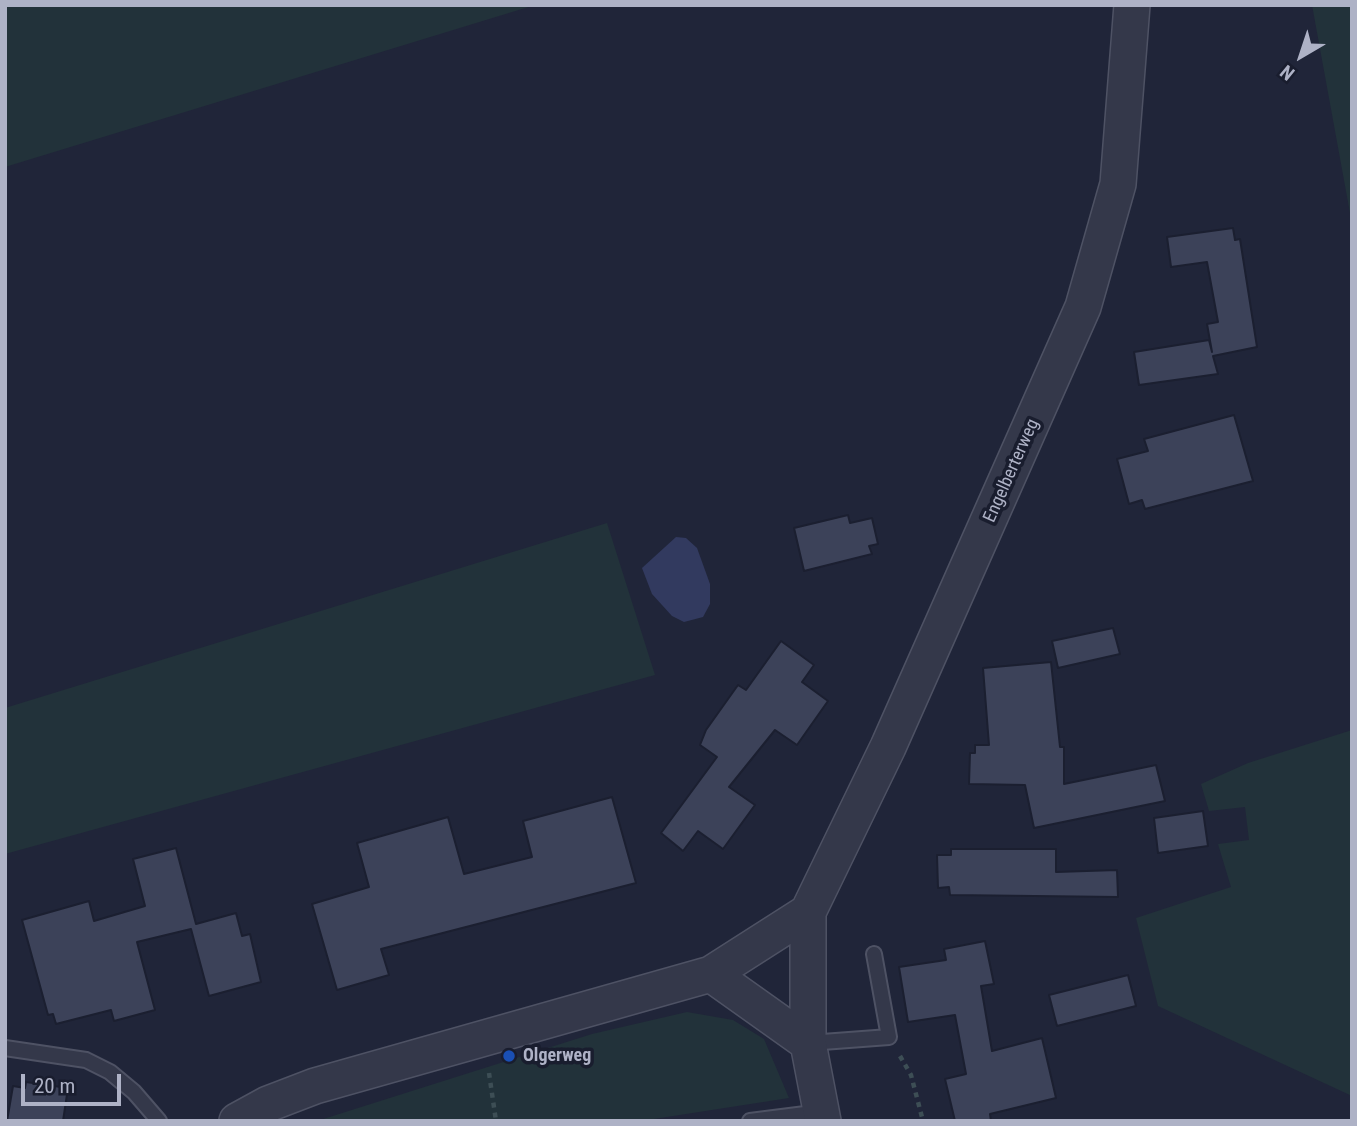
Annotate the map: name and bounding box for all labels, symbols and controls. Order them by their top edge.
north arrow [1266,21,1336,91]
text: N [1276,60,1299,85]
street label: Engelberterweg [980,416,1044,526]
place label: Olgerweg [523,1045,591,1067]
marker: Olgerweg [501,1048,517,1064]
scale bar [24,1060,124,1104]
text: 20 m [34,1074,75,1098]

